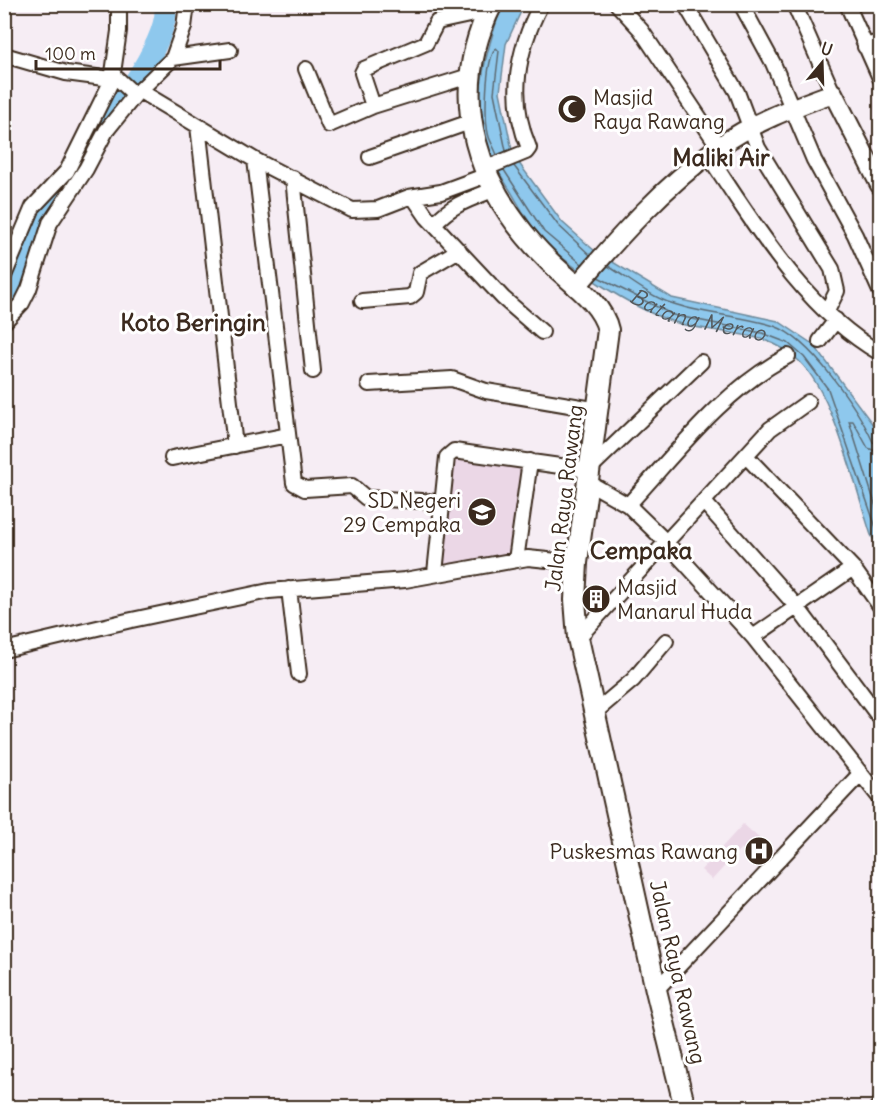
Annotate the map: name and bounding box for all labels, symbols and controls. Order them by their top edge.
scale bar [36,33,220,71]
north arrow [792,33,852,93]
text: U [818,38,835,60]
text: 100 m [45,42,96,65]
place label: Masjid Raya Rawang [593,84,725,135]
mosque icon: Masjid Raya Rawang [556,93,588,125]
district label: Maliki Air [672,142,770,172]
water label: Batang Merao [625,282,770,348]
district label: Koto Beringin [120,307,266,337]
street label: Jalan Raya Rawang [539,403,589,593]
place label: SD Negeri 29 Cempaka [343,487,461,538]
school or university icon: SD Negeri 29 Cempaka [466,496,498,528]
district label: Cempaka [590,535,692,565]
place label: Masjid Manarul Huda [617,574,752,625]
building icon: Masjid Manarul Huda [580,583,612,615]
hospital icon: Puskesmas Rawang [743,835,775,867]
place label: Puskesmas Rawang [550,838,738,865]
street label: Jalan Raya Rawang [644,877,712,1067]

